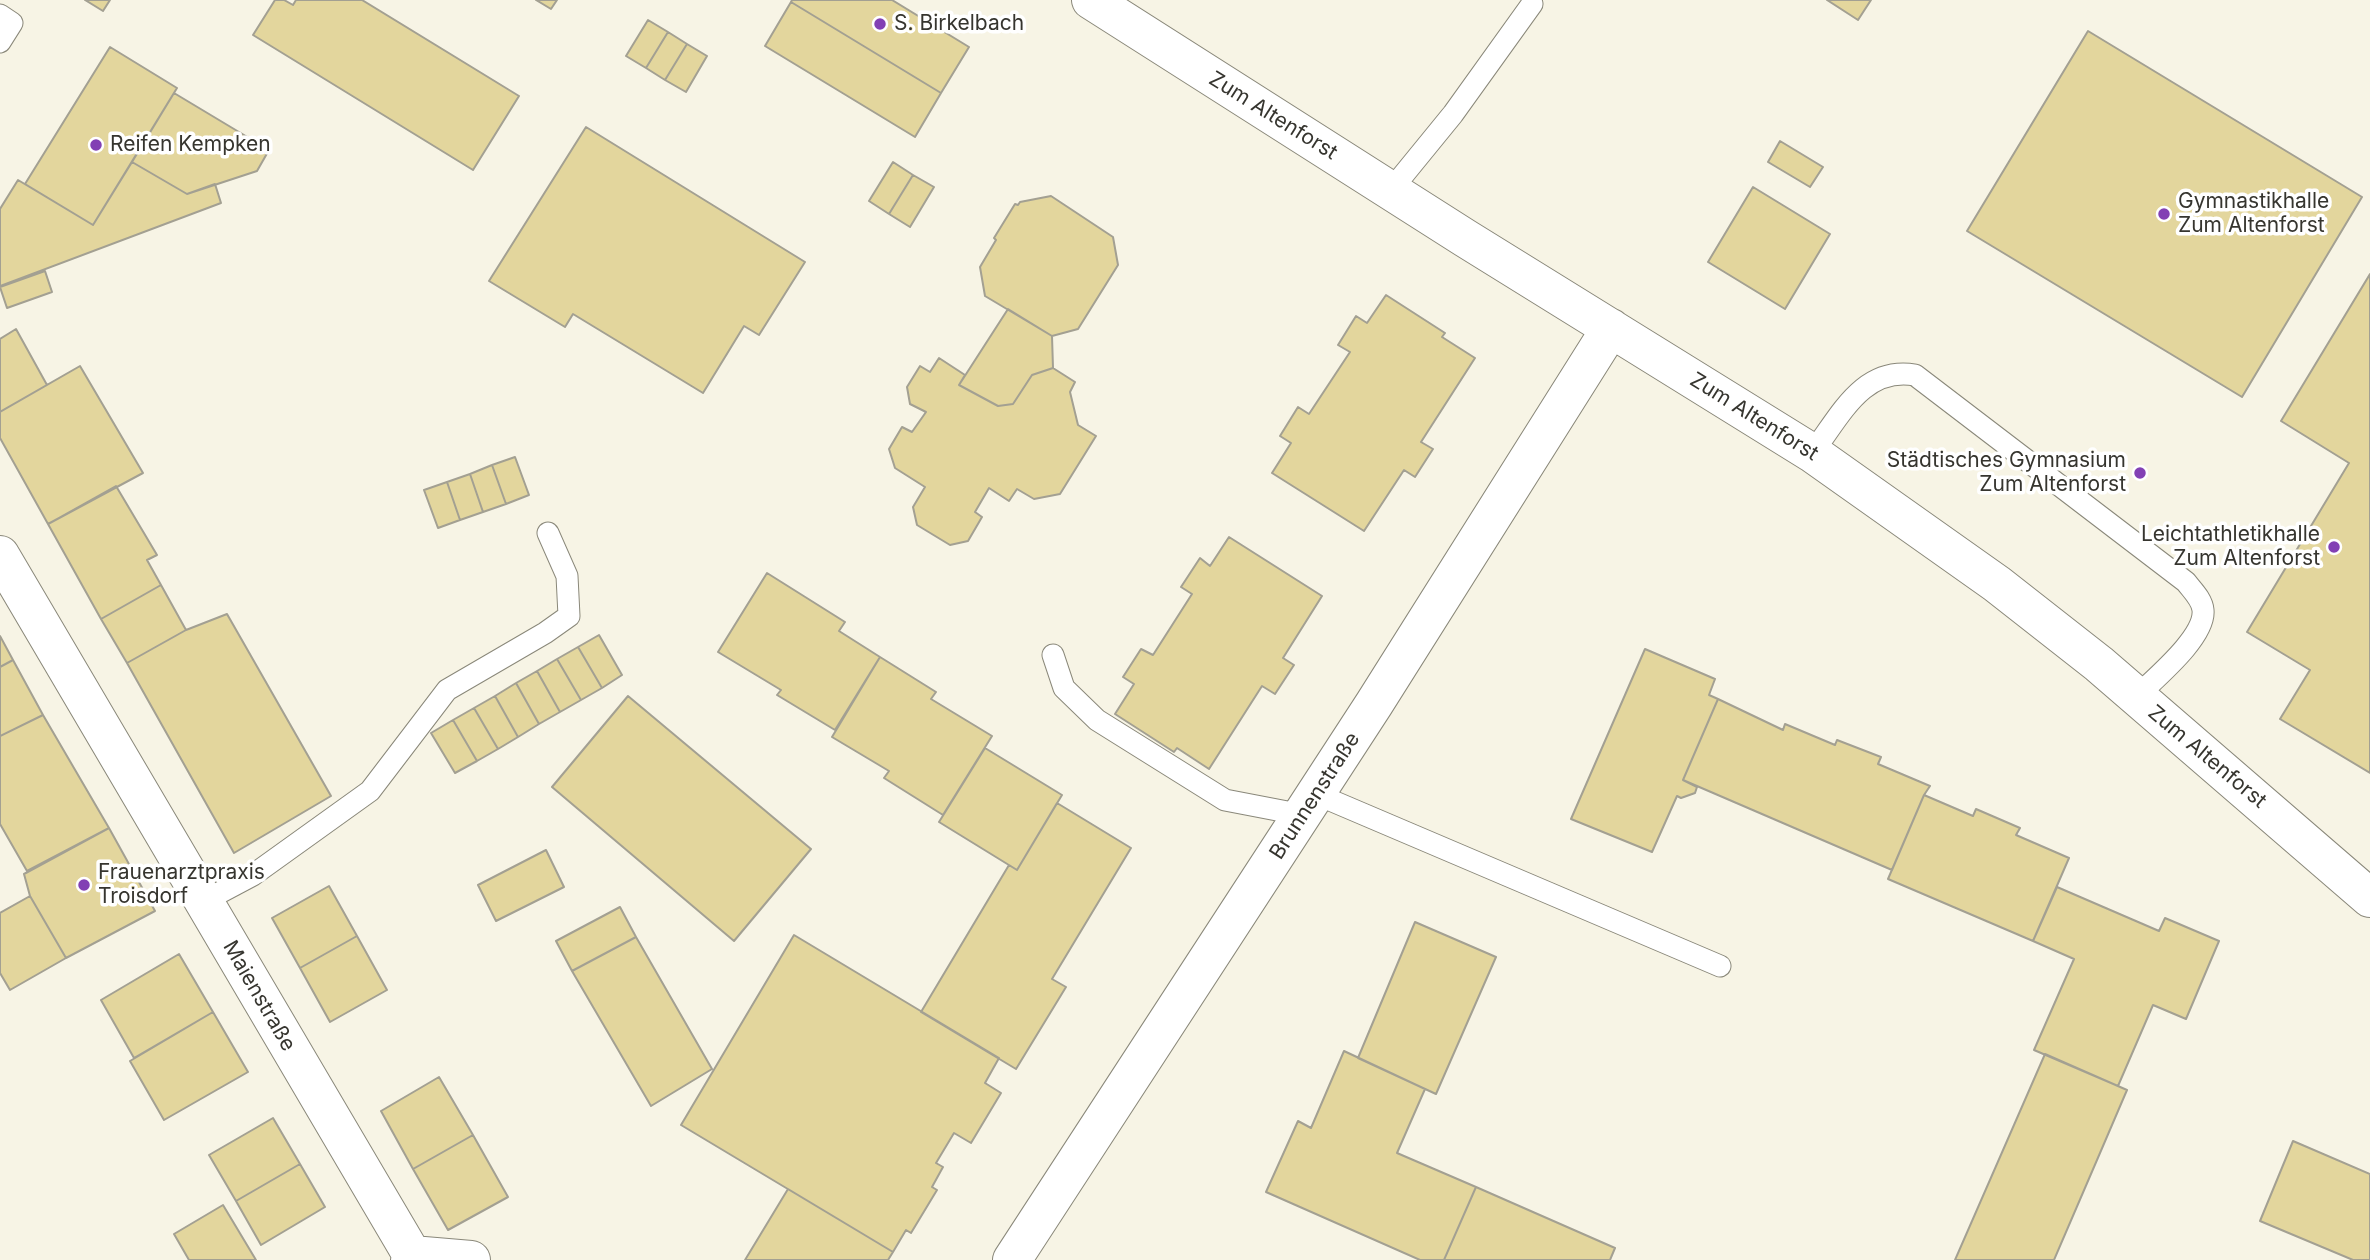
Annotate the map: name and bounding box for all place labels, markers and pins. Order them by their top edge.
place label: S. Birkelbach [894,11,1024,37]
marker: S. Birkelbach [872,16,888,32]
place label: Reifen Kempken [110,132,271,158]
marker: Reifen Kempken [88,137,104,153]
place label: Gymnastikhalle Zum Altenforst [2178,189,2329,239]
marker: Gymnastikhalle Zum Altenforst [2156,206,2172,222]
place label: Städtisches Gymnasium Zum Altenforst [1887,448,2126,498]
marker: Städtisches Gymnasium Zum Altenforst [2132,465,2148,481]
place label: Leichtathletikhalle Zum Altenforst [2141,522,2320,572]
marker: Leichtathletikhalle Zum Altenforst [2326,539,2342,555]
place label: Frauenarztpraxis Troisdorf [98,860,265,910]
marker: Frauenarztpraxis Troisdorf [76,877,92,893]

